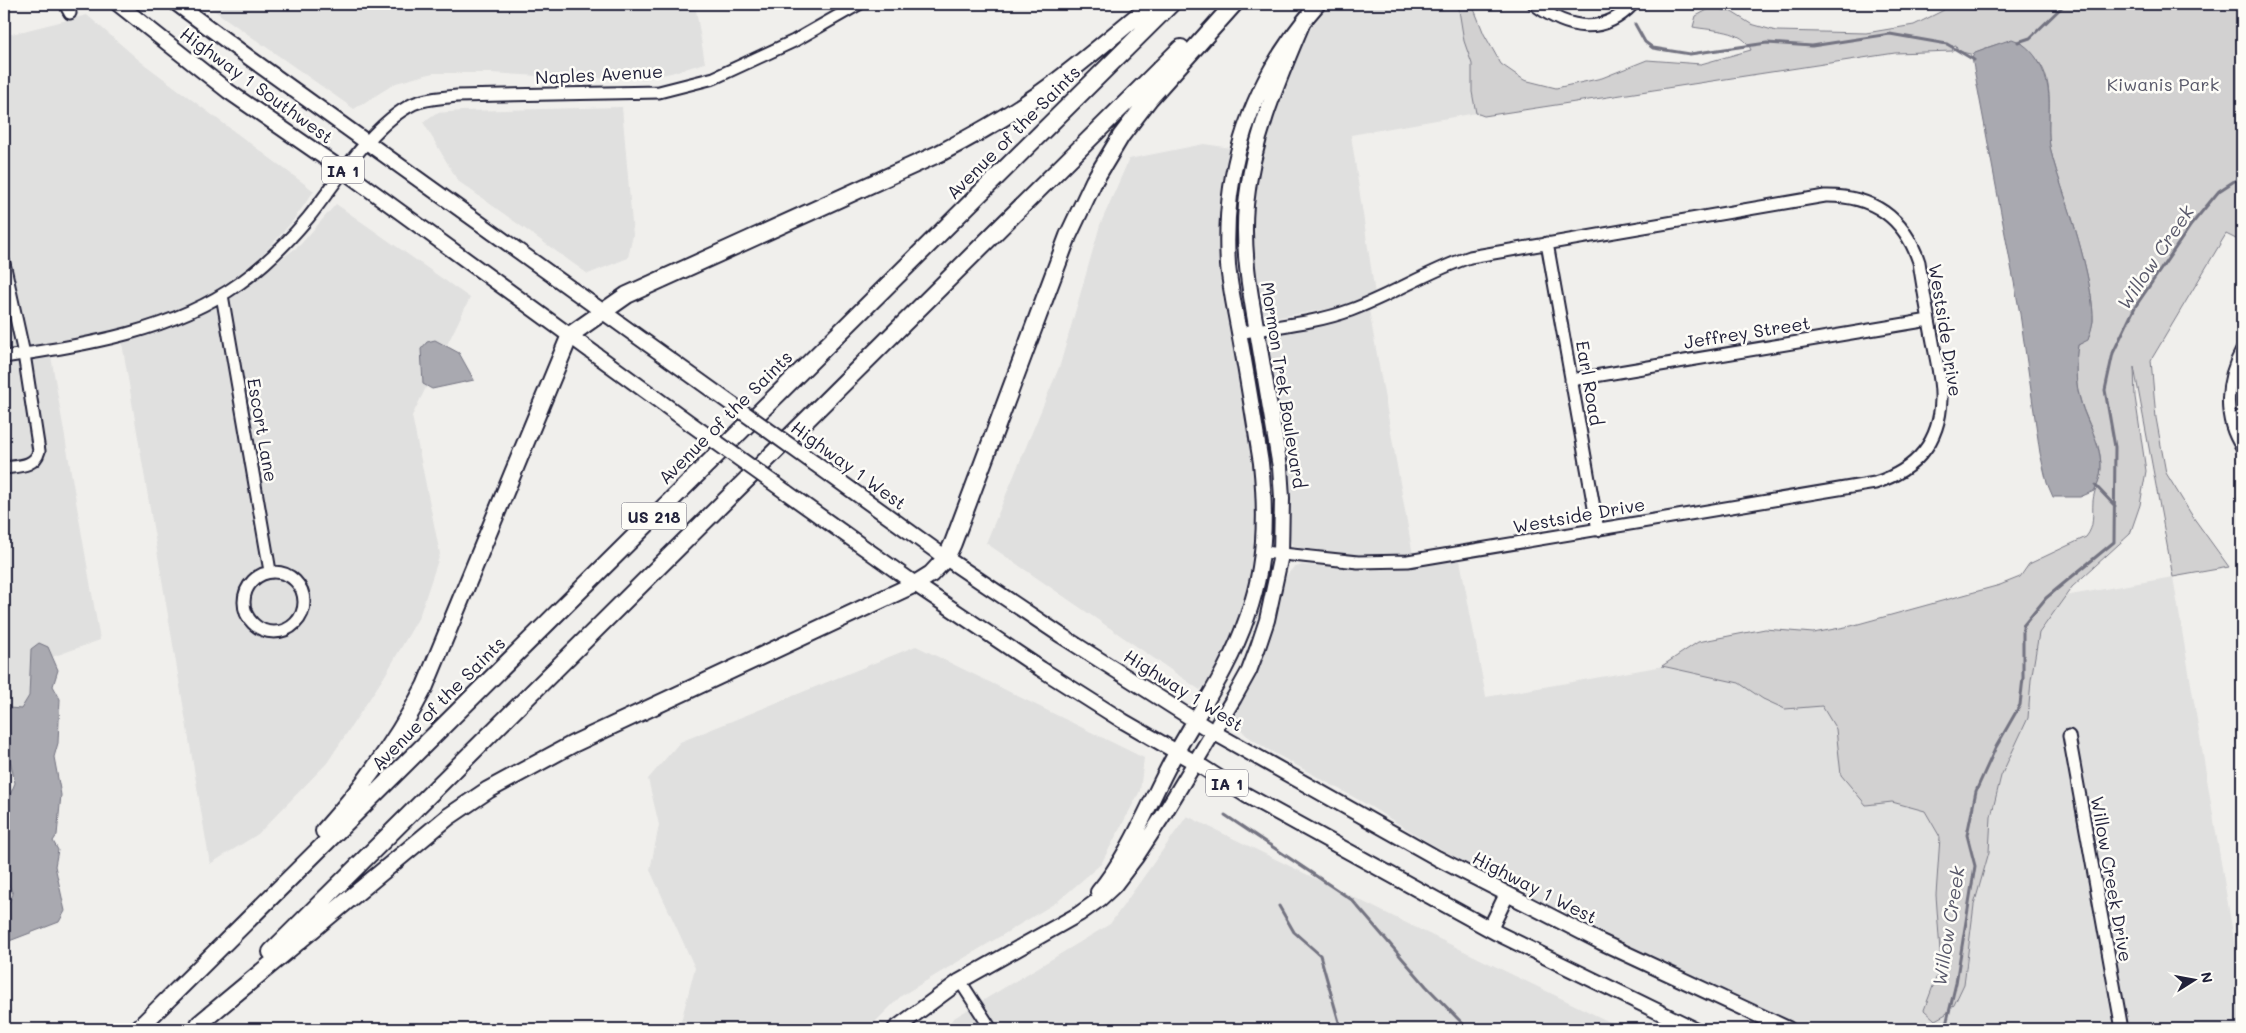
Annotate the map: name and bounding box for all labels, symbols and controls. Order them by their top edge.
street label: Highway 1 Southwest [176,21,338,149]
street label: Naples Avenue [534,59,664,89]
street label: Avenue of the Saints [941,60,1085,204]
park label: Kiwanis Park [2107,72,2219,96]
road number: IA 1 [322,156,364,184]
water label: Willow Creek [2111,199,2200,314]
street label: Westside Drive [1924,262,1968,398]
street label: Mormon Trek Boulevard [1256,280,1312,490]
street label: Jeffrey Street [1682,310,1812,354]
street label: Earl Road [1571,339,1609,427]
street label: Avenue of the Saints [653,345,797,489]
street label: Escort Lane [242,376,284,484]
street label: Highway 1 West [787,415,911,515]
street label: Westside Drive [1511,492,1647,538]
road number: US 218 [622,502,686,530]
street label: Avenue of the Saints [366,631,510,775]
street label: Highway 1 West [1120,644,1248,736]
road number: IA 1 [1206,770,1248,796]
street label: Willow Creek Drive [2086,794,2138,964]
street label: Highway 1 West [1469,845,1601,929]
water label: Willow Creek [1926,863,1970,988]
north arrow [2168,956,2218,1006]
text: N [2197,970,2218,984]

